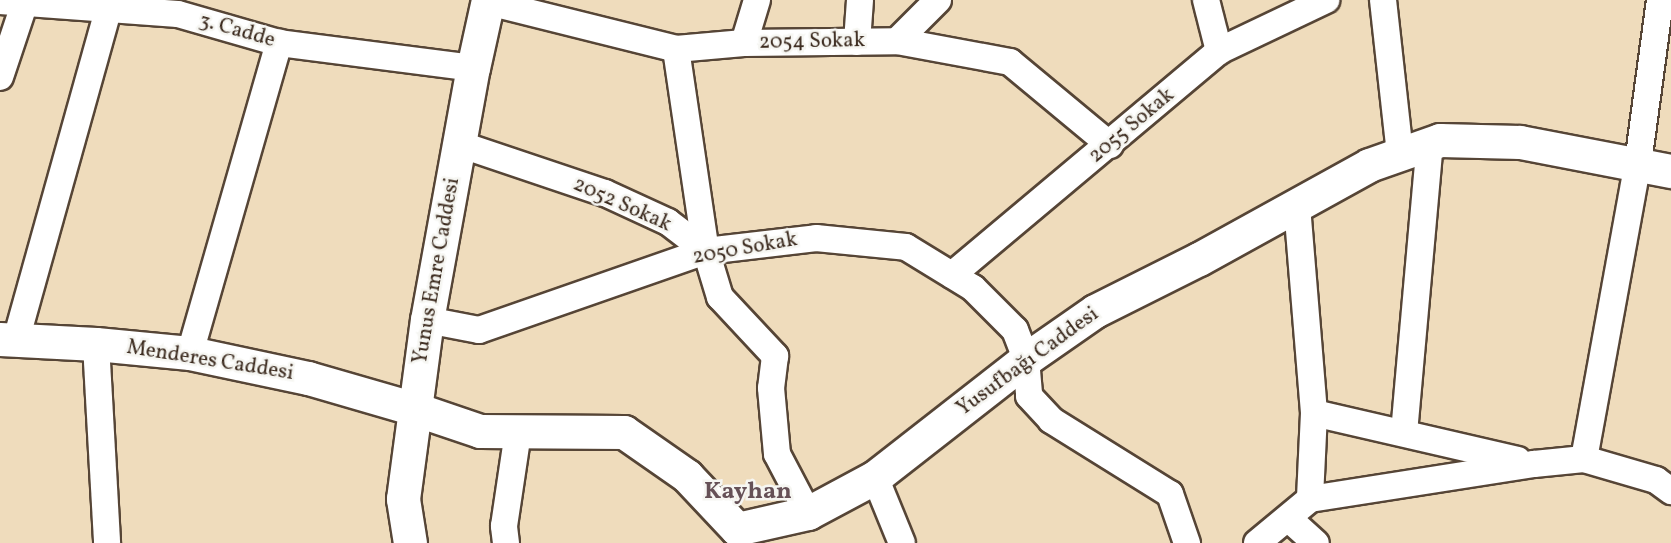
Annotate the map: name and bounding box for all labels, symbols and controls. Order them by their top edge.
street label: 3. Cadde [196,8,278,54]
street label: 2054 Sokak [759,28,865,56]
street label: 2055 Sokak [1084,83,1180,169]
street label: 2052 Sokak [569,172,675,238]
street label: Yunus Emre Caddesi [408,176,466,366]
street label: 2050 Sokak [691,227,799,271]
street label: Yusufbağı Caddesi [952,302,1104,422]
street label: Menderes Caddesi [125,335,295,387]
district label: Kayhan [704,479,792,507]

